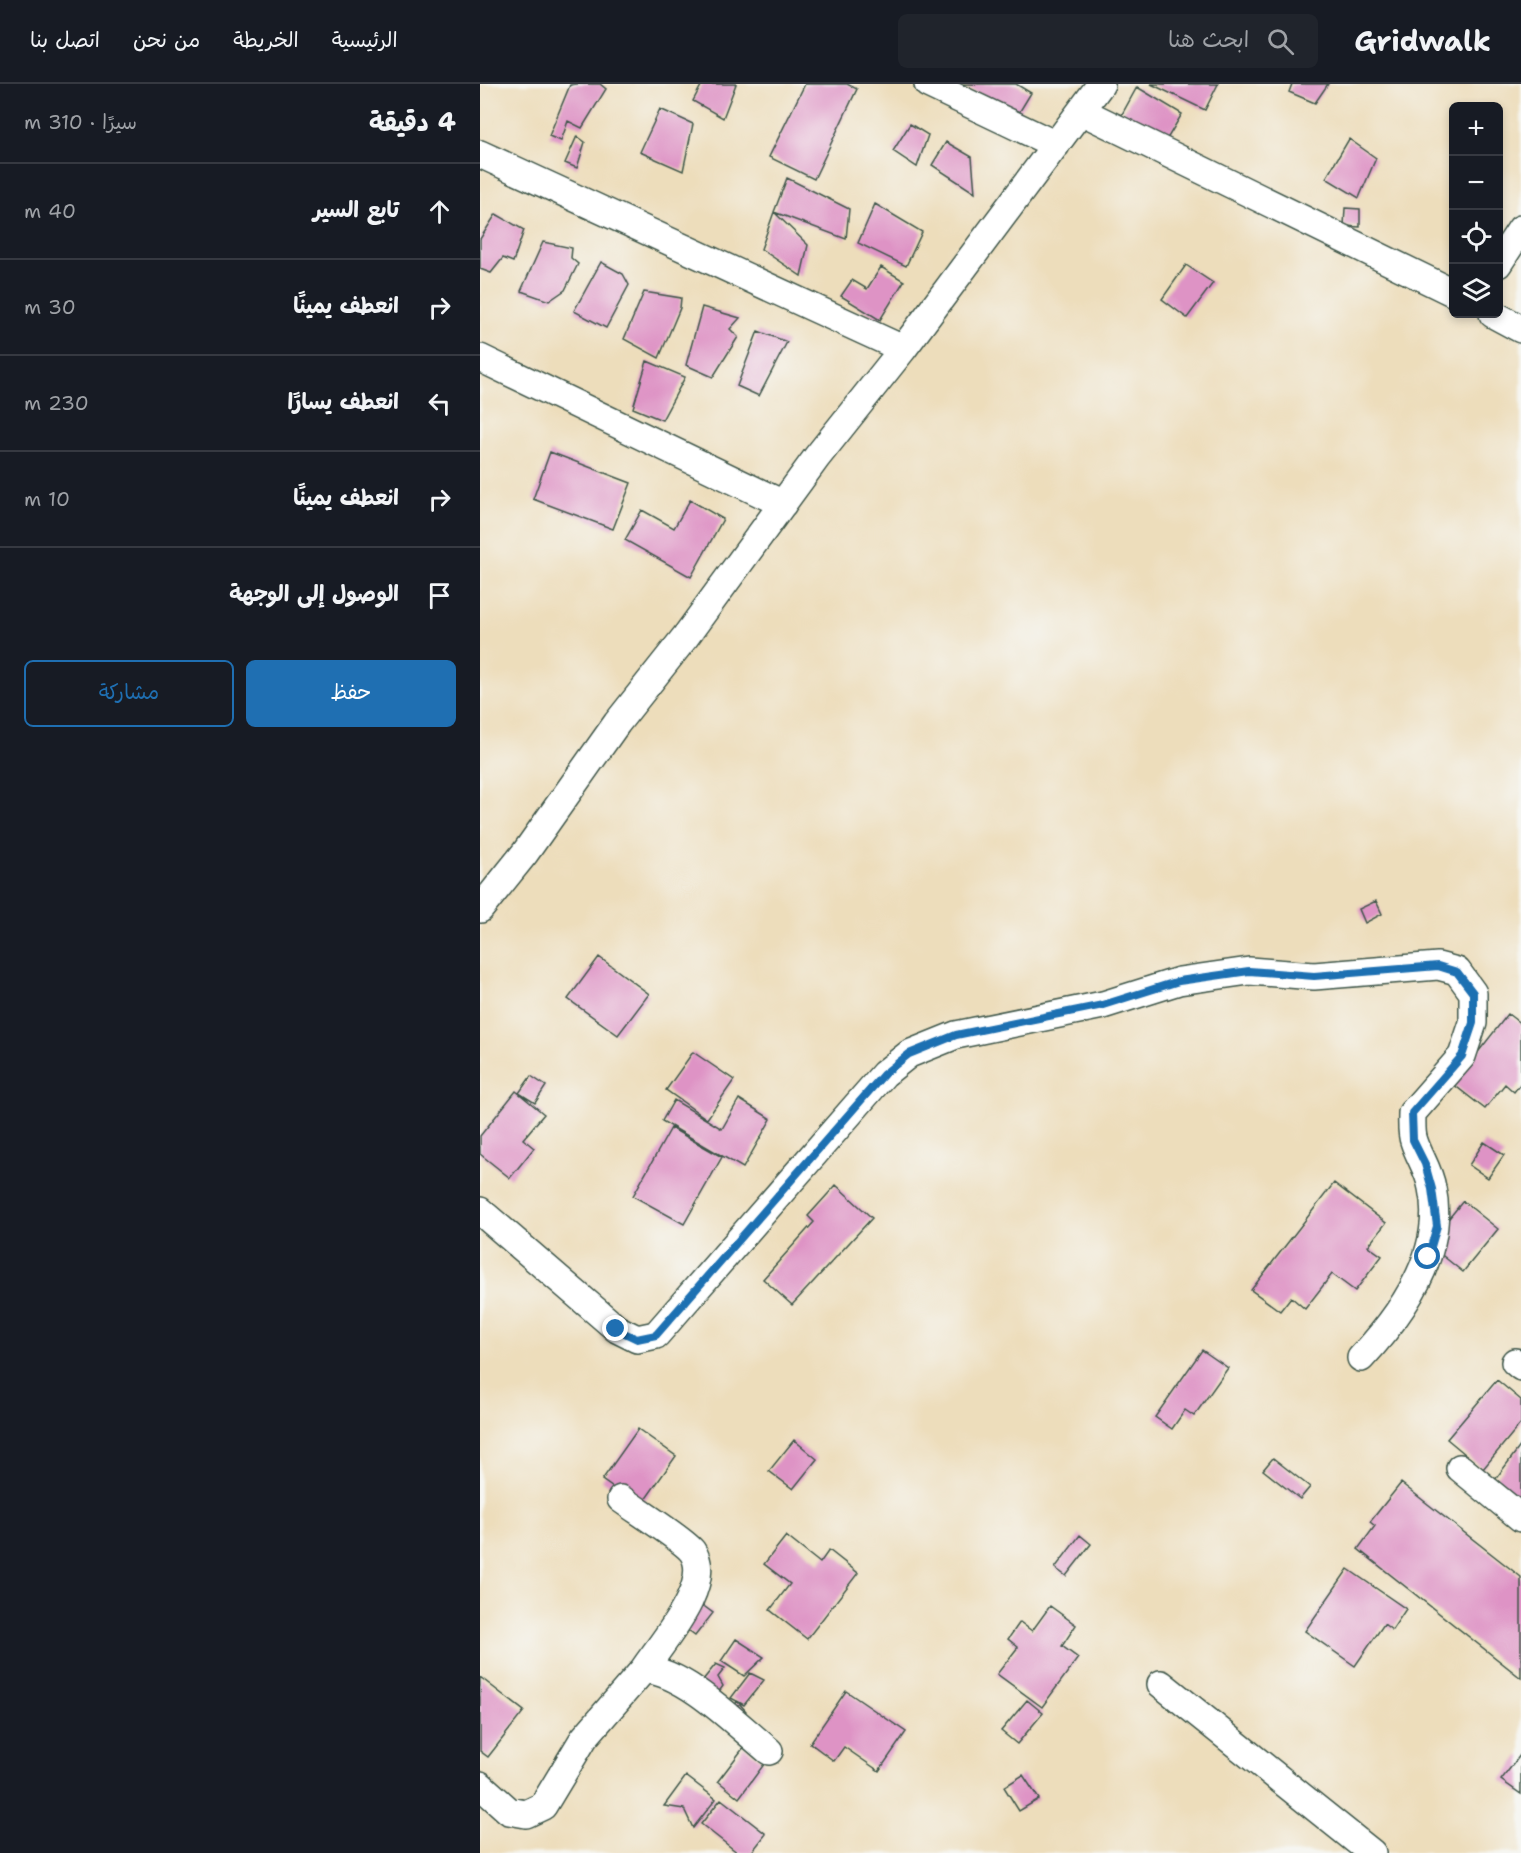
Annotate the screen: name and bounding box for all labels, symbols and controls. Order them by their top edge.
search box [898,14,1318,68]
text: Gridwalk [1354,22,1491,60]
text: ابحث هنا [1168,25,1249,54]
icon: search [1264,25,1297,58]
text: اتصل بنا [30,26,100,54]
text: من نحن [133,26,200,54]
text: الخريطة [233,26,299,54]
text: الرئيسية [332,26,398,54]
map controls [1449,102,1503,318]
button: + [1449,102,1503,156]
text: 4 دقيقة [369,104,456,139]
text: سيرًا · 310 m [24,109,137,135]
button: − [1449,156,1503,210]
text: تابع السير [313,195,399,224]
icon: ahead [423,195,456,228]
text: 40 m [24,198,76,224]
button: locate [1449,210,1503,264]
button: layers [1449,264,1503,318]
text: انعطف يمينًا [293,291,399,320]
icon: right [423,291,456,324]
text: 30 m [24,294,76,320]
text: انعطف يسارًا [287,387,399,416]
icon: left [423,387,456,420]
text: 230 m [24,390,89,416]
text: انعطف يمينًا [293,483,399,512]
icon: right [423,483,456,516]
text: 10 m [24,486,70,512]
text: الوصول إلى الوجهة [229,579,399,608]
icon: arrive [423,579,456,612]
button: مشاركة [24,660,234,727]
button: حفظ [246,660,456,727]
route start [1414,1243,1440,1269]
route end [602,1315,628,1341]

